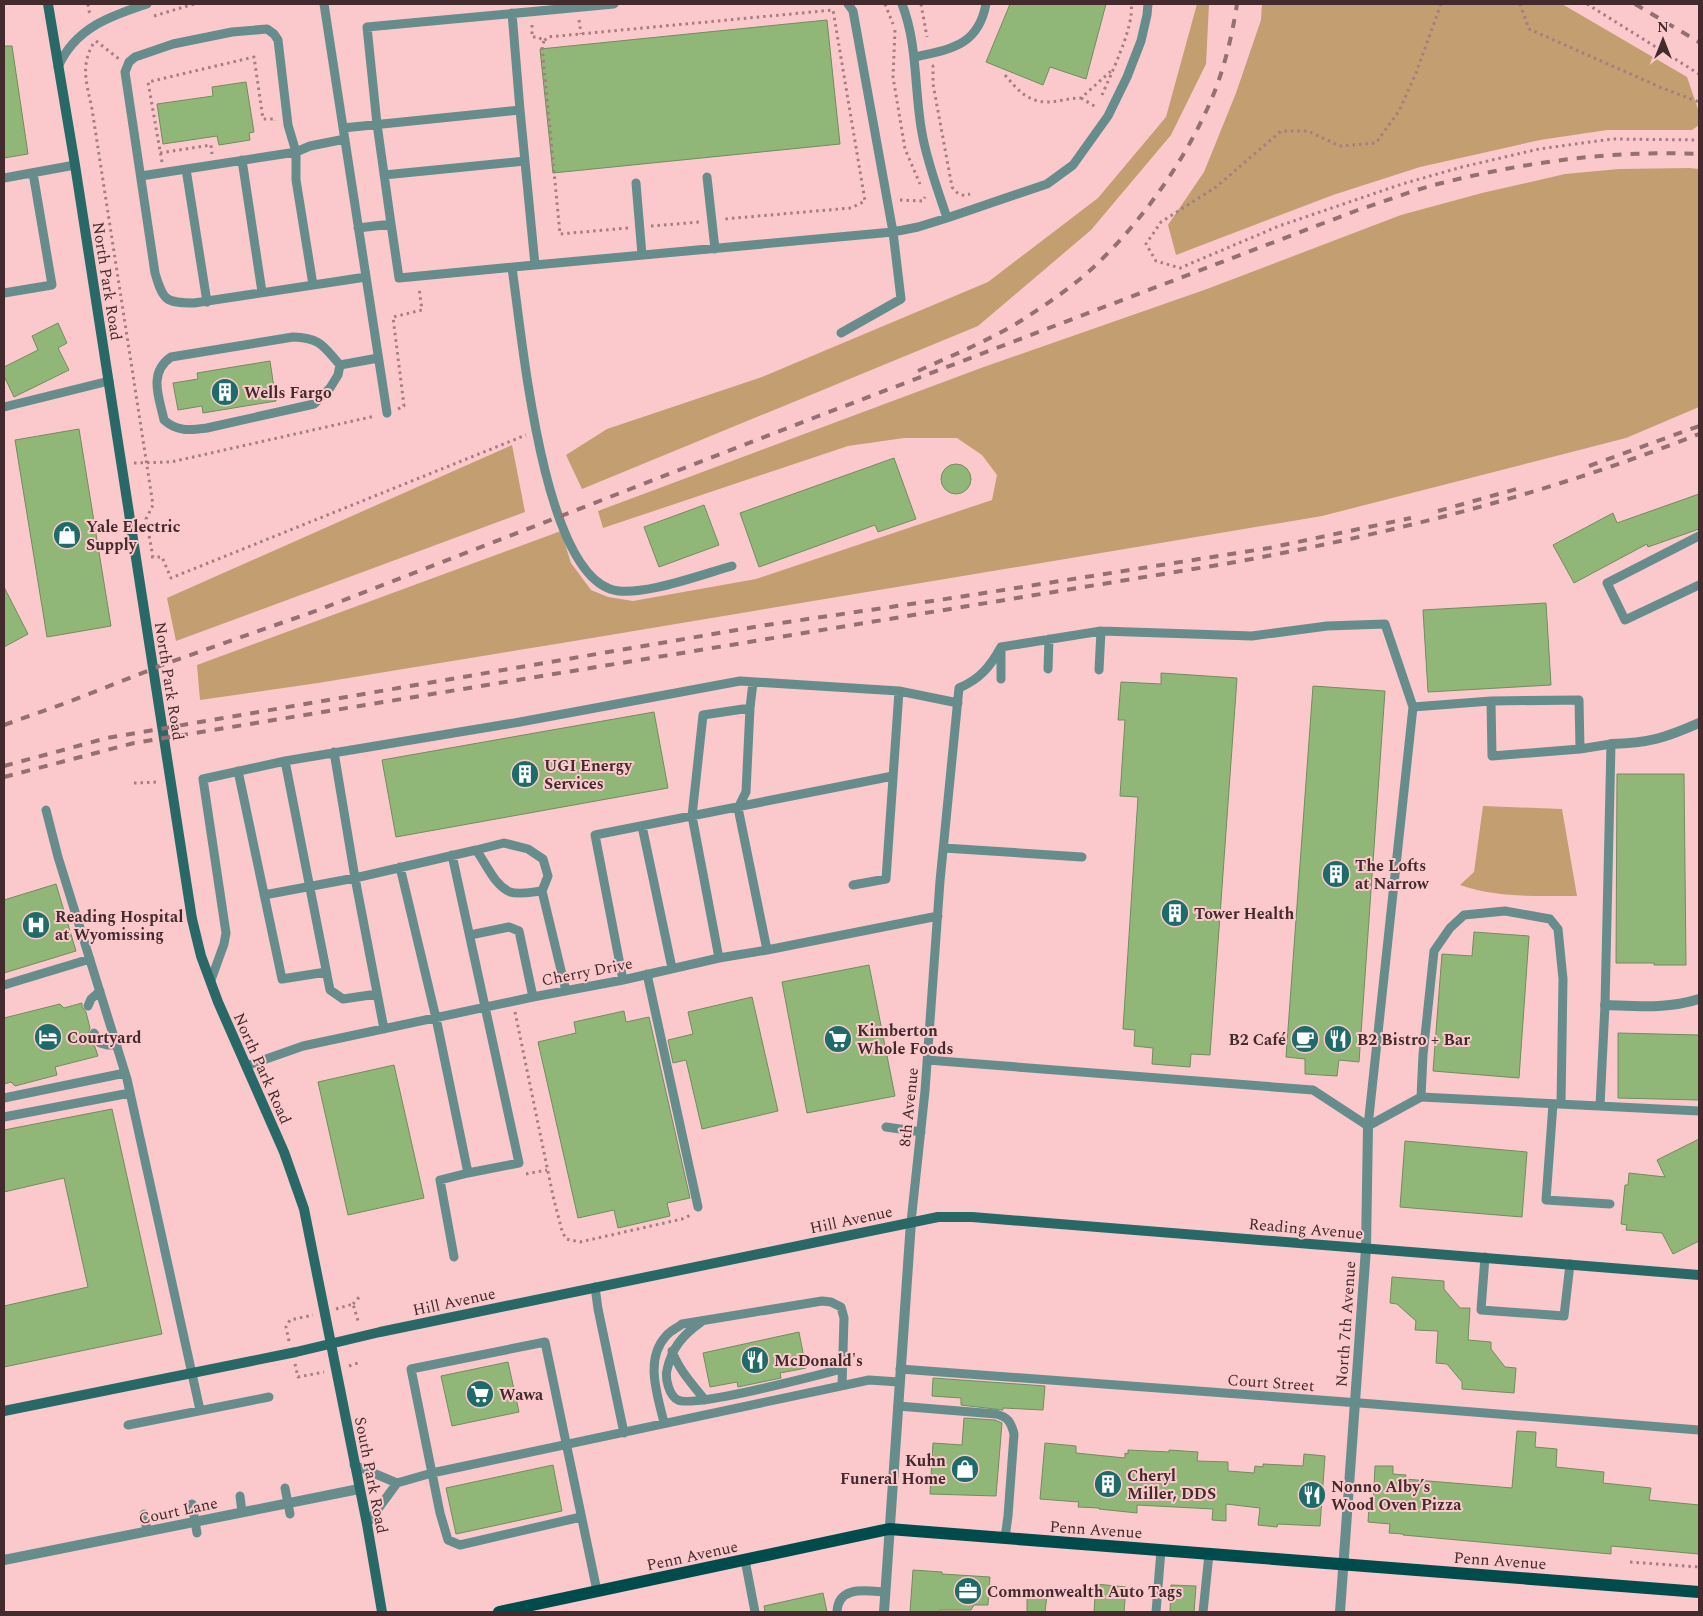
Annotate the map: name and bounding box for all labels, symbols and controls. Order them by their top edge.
north arrow [1638,15,1688,65]
text: N [1657,17,1669,38]
street label: North Park Road [86,220,128,342]
building icon: Wells Fargo [210,377,240,407]
place label: Wells Fargo [244,381,332,405]
place label: Yale Electric Supply [86,515,181,557]
shop icon: Yale Electric Supply [52,520,82,550]
street label: North Park Road [148,620,190,742]
place label: UGI Energy Services [544,754,633,796]
building icon: UGI Energy Services [510,759,540,789]
place label: The Lofts at Narrow [1355,854,1430,896]
building icon: The Lofts at Narrow [1321,859,1351,889]
building icon: Tower Health [1160,898,1190,928]
place label: Tower Health [1194,902,1294,926]
place label: Reading Hospital at Wyomissing [55,905,183,947]
hospital icon: Reading Hospital at Wyomissing [21,910,51,940]
street label: Cherry Drive [540,951,635,993]
street label: North Park Road [227,1009,297,1128]
place label: Kimberton Whole Foods [857,1019,954,1061]
hotel icon: Courtyard [33,1022,63,1052]
supermarket icon: Kimberton Whole Foods [823,1024,853,1054]
cafe icon: B2 Café [1290,1024,1320,1054]
restaurant icon: B2 Bistro + Bar [1323,1024,1353,1054]
place label: Courtyard [67,1026,142,1050]
place label: B2 Café [1228,1028,1286,1052]
place label: B2 Bistro + Bar [1357,1028,1470,1052]
street label: 8th Avenue [893,1066,925,1148]
street label: Hill Avenue [808,1199,895,1240]
street label: Reading Avenue [1248,1212,1364,1246]
street label: North 7th Avenue [1330,1260,1362,1388]
street label: Hill Avenue [411,1281,498,1322]
restaurant icon: McDonald's [740,1345,770,1375]
place label: McDonald's [774,1349,863,1373]
street label: Court Street [1227,1368,1316,1398]
supermarket icon: Wawa [465,1379,495,1409]
place label: Wawa [499,1383,544,1407]
street label: South Park Road [348,1415,394,1536]
place label: Kuhn Funeral Home [840,1449,946,1491]
shop icon: Kuhn Funeral Home [950,1454,980,1484]
place label: Cheryl Miller, DDS [1127,1464,1216,1506]
building icon: Cheryl Miller, DDS [1093,1469,1123,1499]
place label: Nonno Alby’s Wood Oven Pizza [1331,1475,1462,1517]
restaurant icon: Nonno Alby’s Wood Oven Pizza [1297,1480,1327,1510]
street label: Court Lane [136,1491,220,1531]
street label: Penn Avenue [1049,1515,1143,1545]
street label: Penn Avenue [644,1535,740,1577]
street label: Penn Avenue [1453,1546,1547,1576]
office icon: Commonwealth Auto Tags [953,1576,983,1606]
place label: Commonwealth Auto Tags [987,1580,1182,1604]

